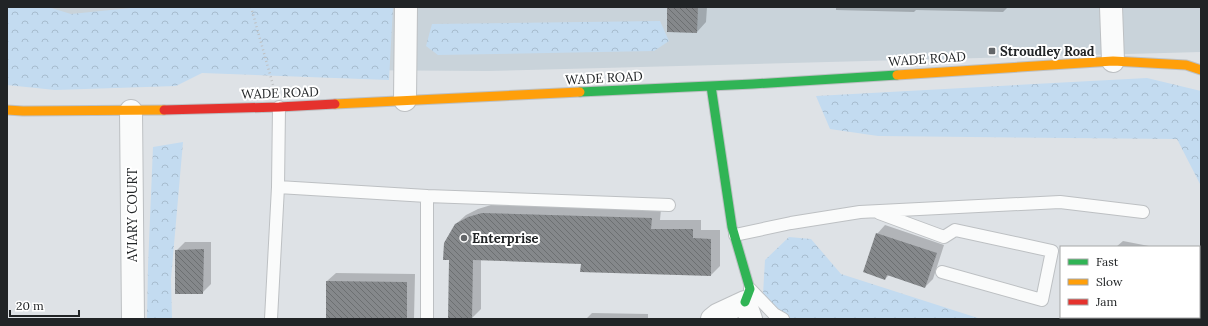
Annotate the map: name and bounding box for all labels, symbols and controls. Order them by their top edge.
place label: Stroudley Road [1000,43,1095,60]
marker: Stroudley Road [987,46,997,56]
street label: WADE ROAD [888,48,967,70]
street label: WADE ROAD [565,67,644,89]
street label: WADE ROAD [241,83,319,103]
street label: AVIARY COURT [124,167,141,263]
place label: Enterprise [472,230,538,247]
marker: Enterprise [459,233,469,243]
legend [1060,246,1200,318]
text: Fast [1096,254,1119,269]
text: Slow [1096,274,1123,289]
scale bar [10,292,79,318]
text: Jam [1095,294,1117,309]
text: 20 m [16,298,44,313]

